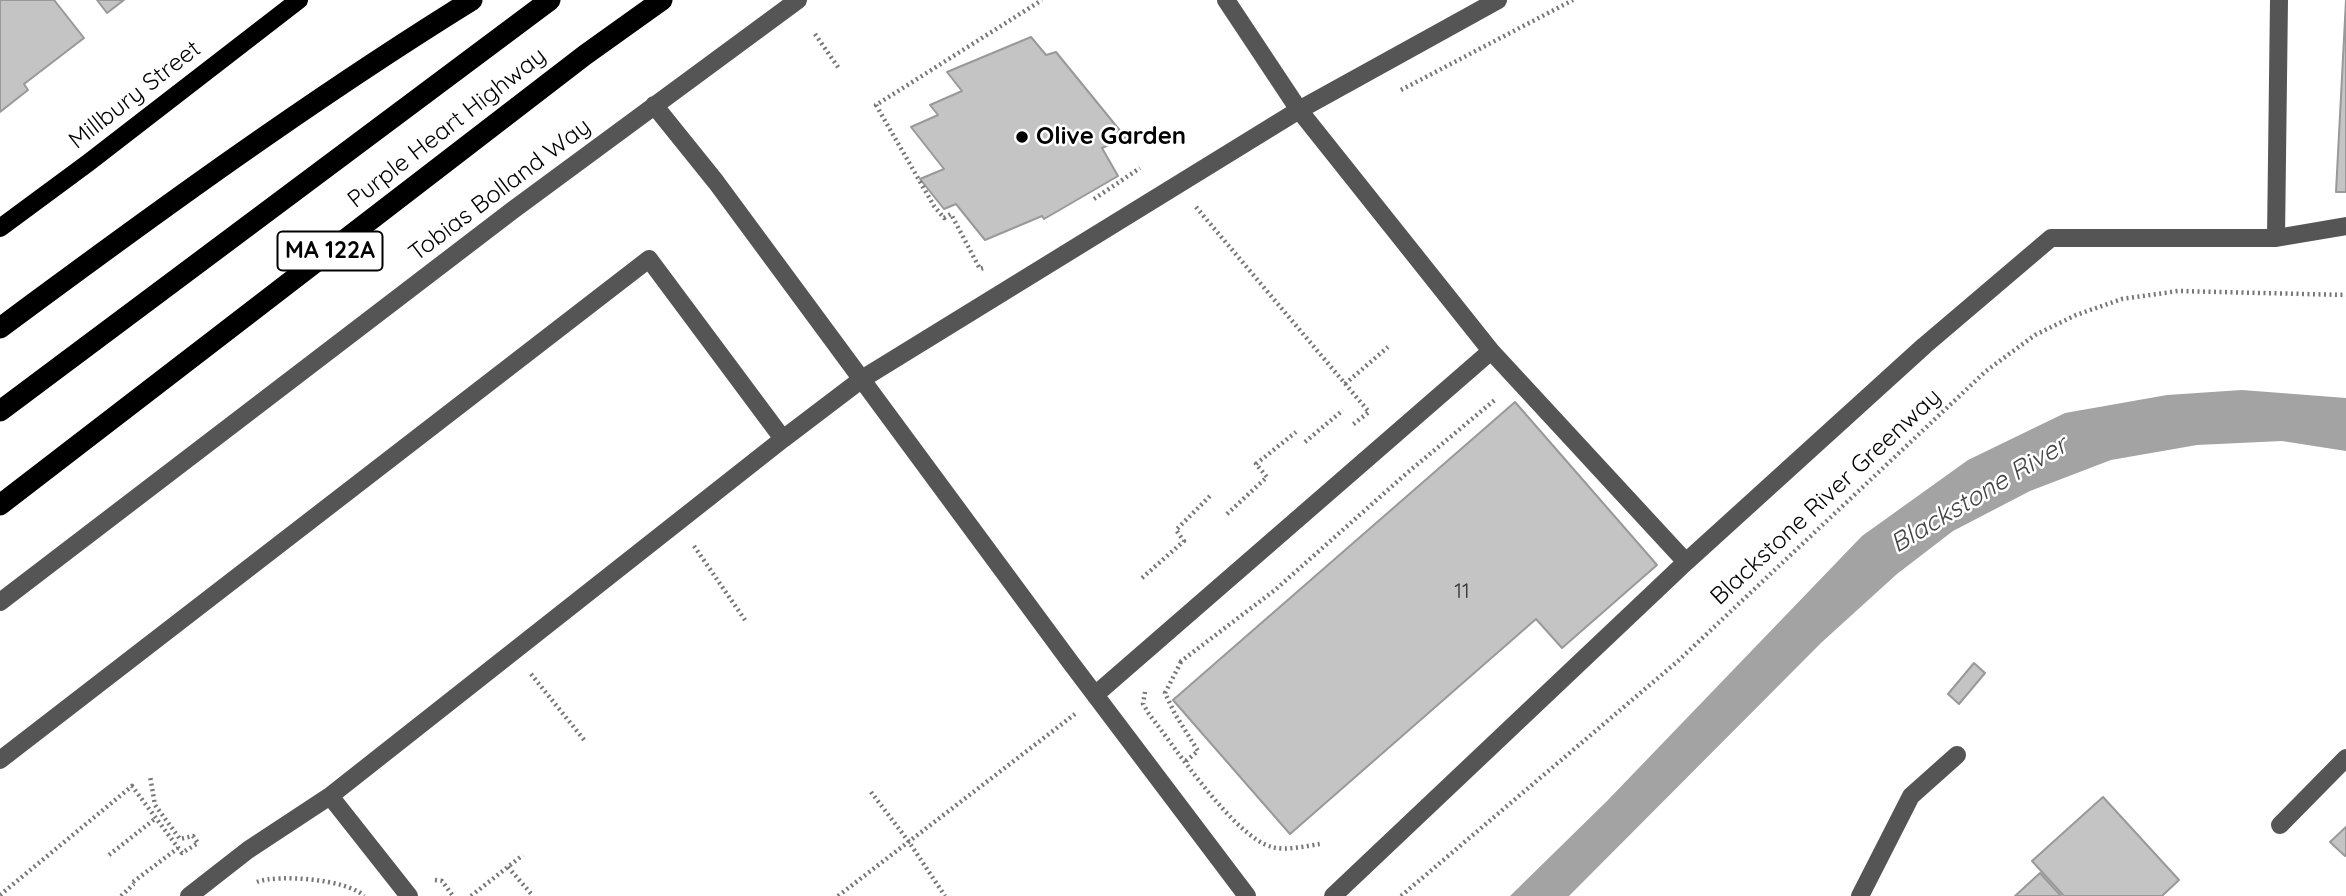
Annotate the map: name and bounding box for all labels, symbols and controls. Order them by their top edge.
street label: Millbury Street [63,35,207,155]
street label: Purple Heart Highway [342,42,552,214]
street label: Tobias Bolland Way [404,112,596,268]
place label: Olive Garden [1036,123,1186,151]
marker: Olive Garden [1014,129,1030,145]
road number: MA 122A [278,232,382,270]
street label: Blackstone River Greenway [1705,383,1947,611]
water label: Blackstone River [1885,430,2073,560]
house number: 11 [1454,579,1470,605]

